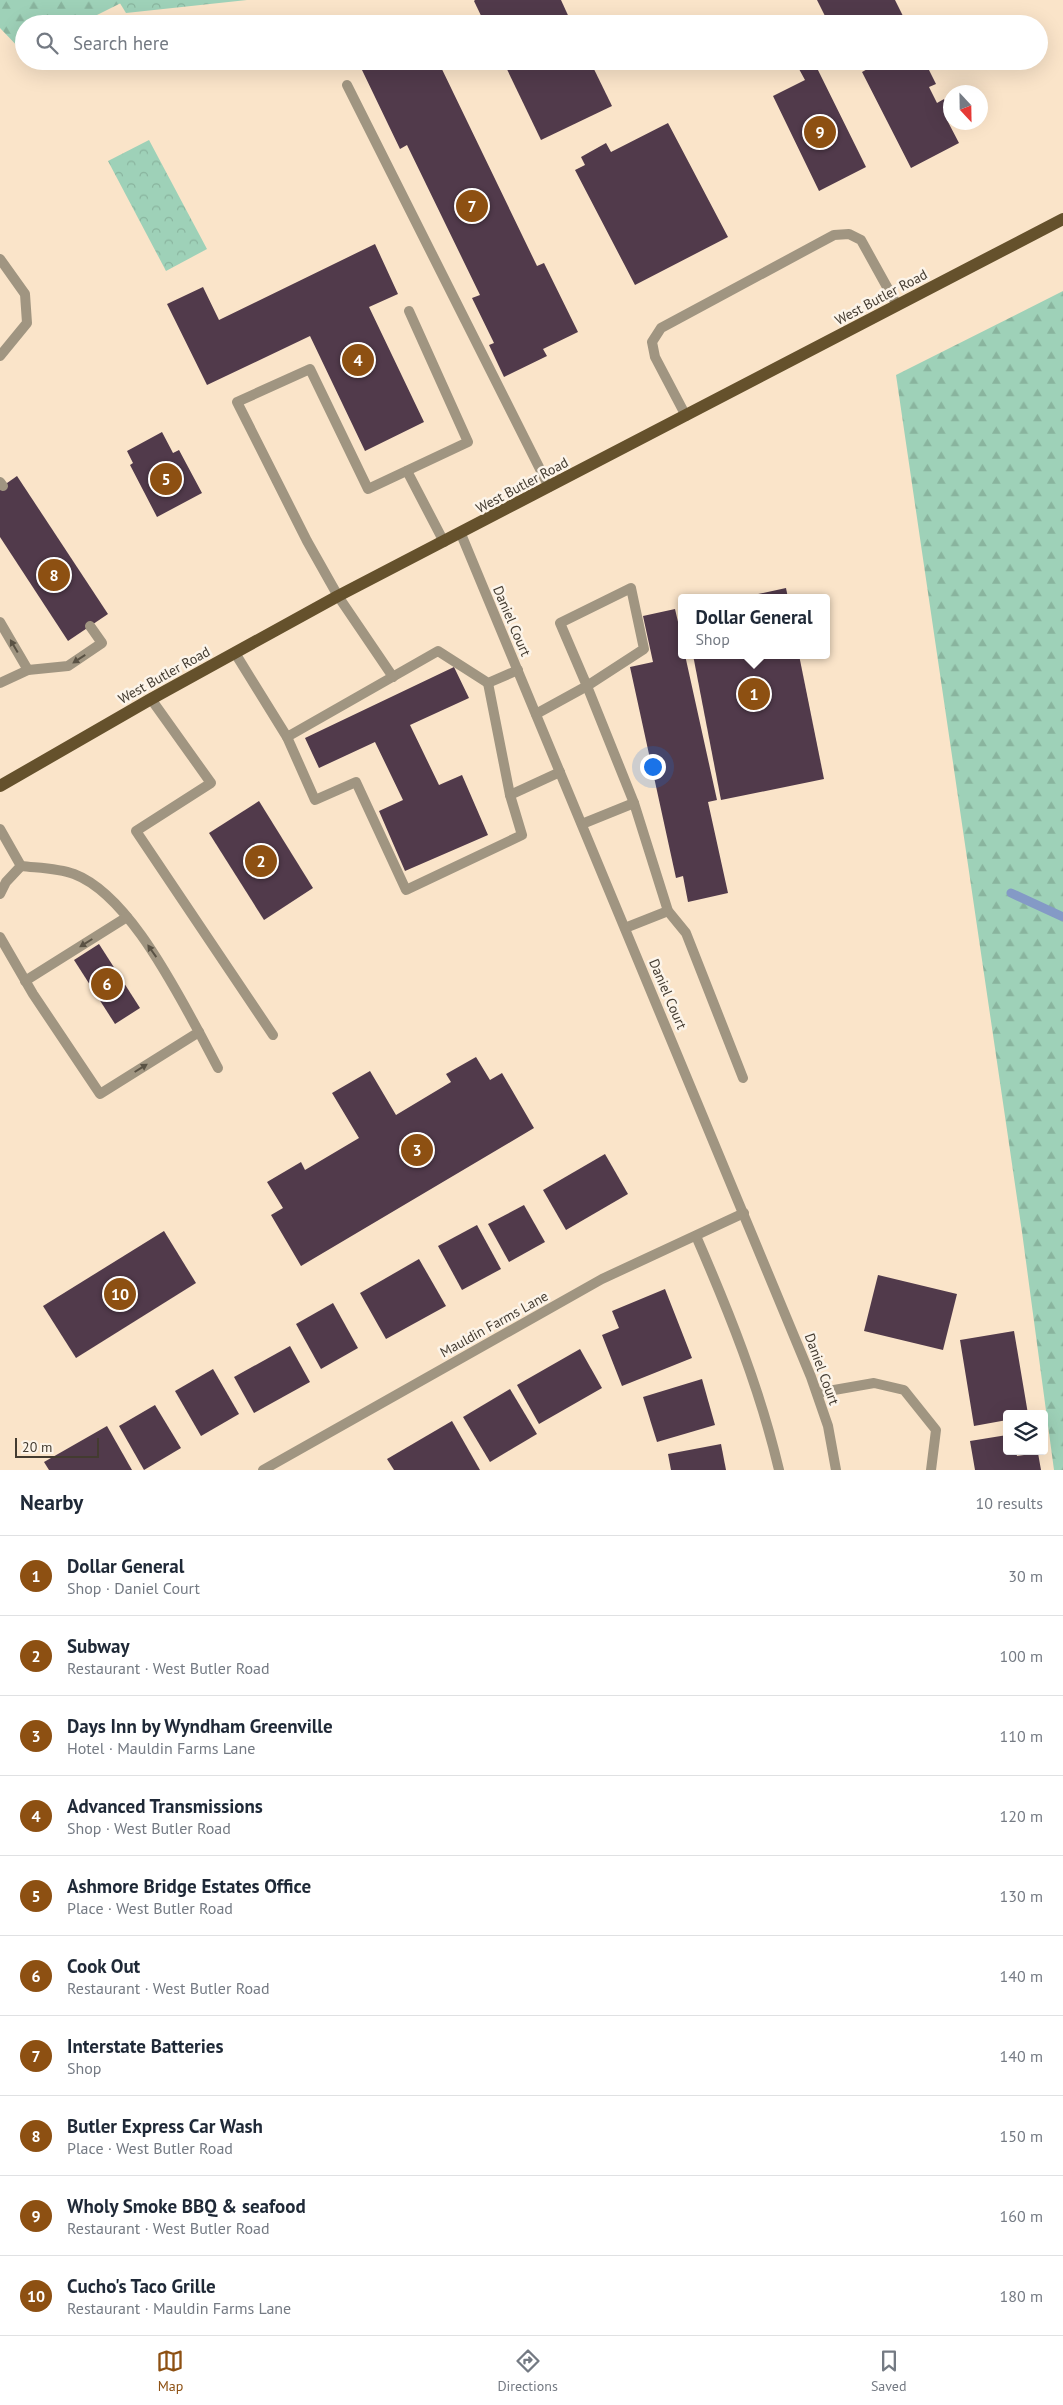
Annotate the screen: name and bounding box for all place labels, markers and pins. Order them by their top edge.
pin: 9 [804,113,836,151]
pin: 7 [456,187,488,225]
pin: 4 [342,341,374,379]
pin: 5 [150,460,182,498]
pin: 8 [38,556,70,594]
pin: 1 [738,675,770,713]
pin: 2 [245,842,277,880]
pin: 6 [91,965,123,1003]
pin: 3 [401,1131,433,1169]
pin: 10 [104,1275,136,1313]

